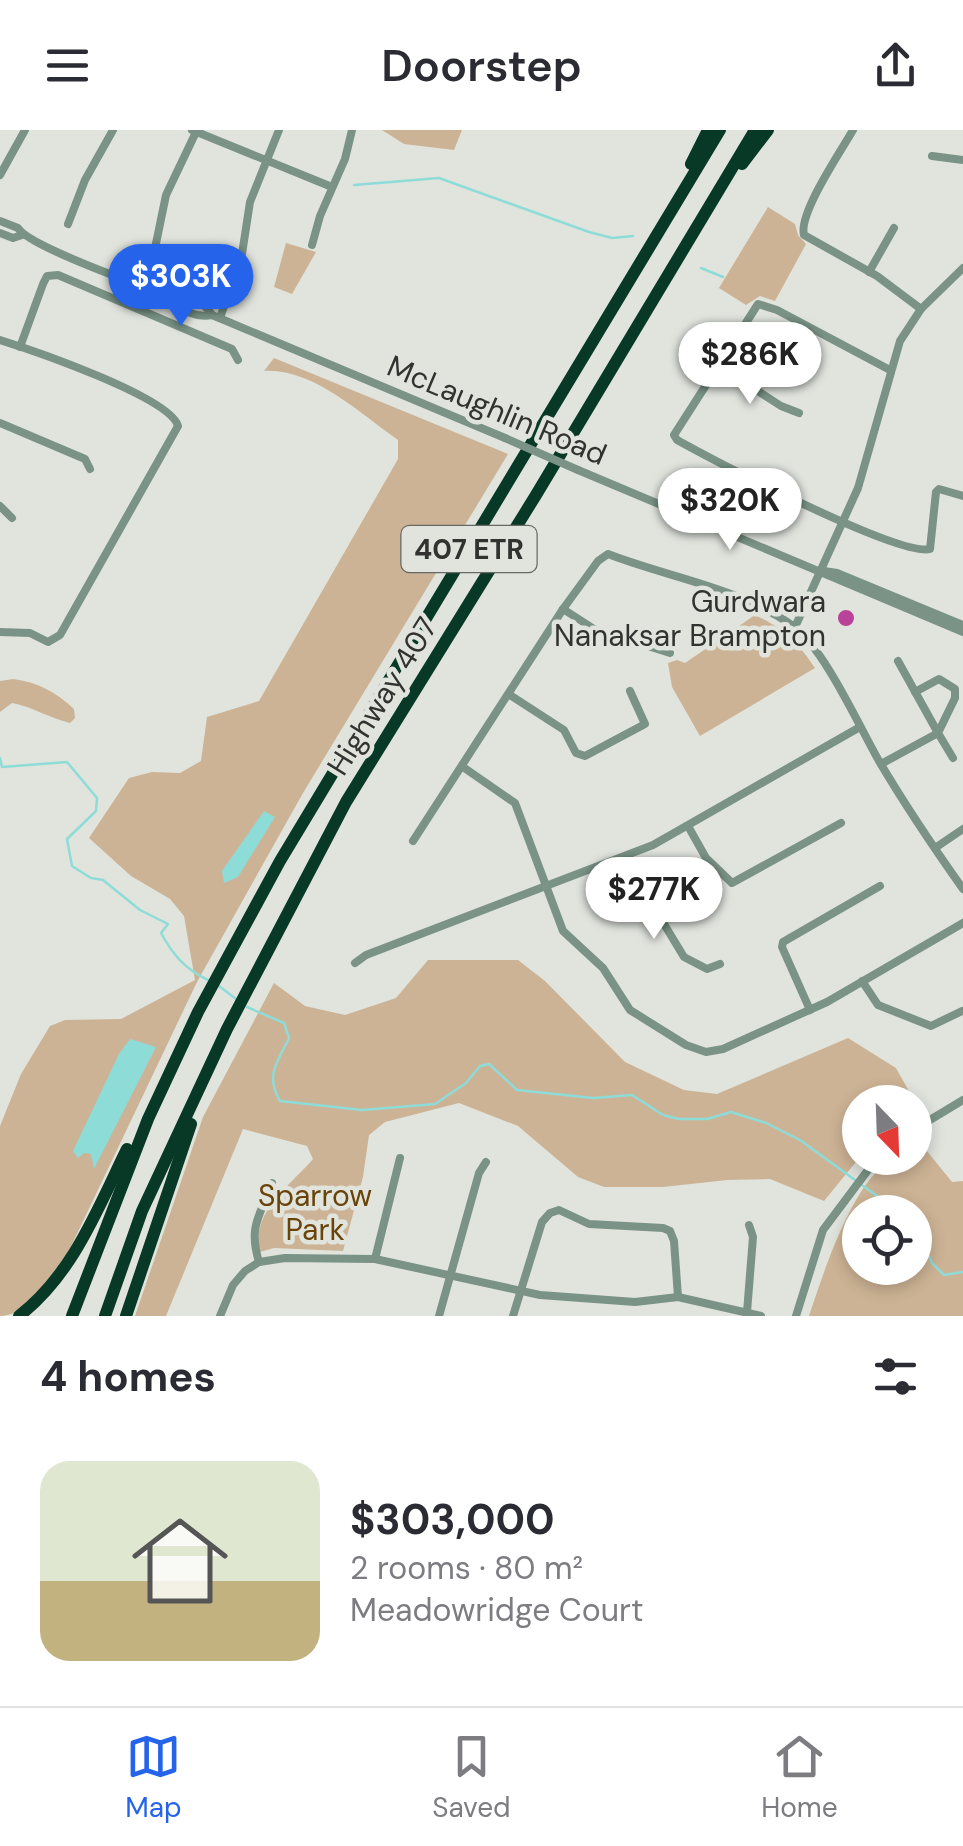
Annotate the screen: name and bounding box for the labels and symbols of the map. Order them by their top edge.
pin: $303K [111,244,251,329]
pin: $286K [680,322,820,407]
street label: McLaughlin Road [381,346,613,474]
pin: $320K [660,468,800,553]
road number: 407 ETR [402,526,536,572]
place label: Gurdwara Nanaksar Brampton [554,582,826,655]
marker: Gurdwara Nanaksar Brampton [835,607,857,629]
street label: Highway 407 [318,610,446,782]
pin: $277K [584,857,724,942]
north arrow [842,1085,932,1175]
park label: Sparrow Park [258,1176,372,1249]

